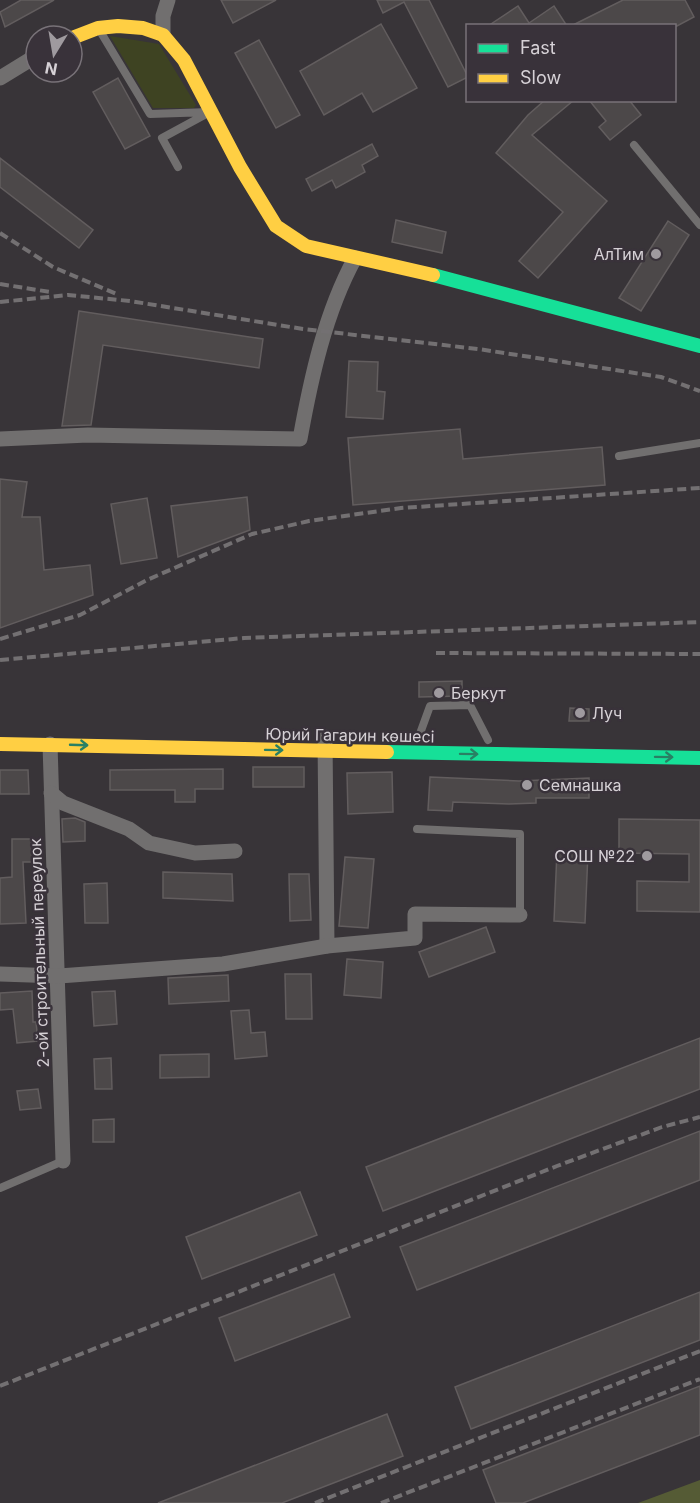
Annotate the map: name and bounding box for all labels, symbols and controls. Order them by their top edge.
north arrow [24,24,84,84]
legend [466,24,676,102]
text: Fast [520,37,556,58]
text: N [43,58,59,80]
text: Slow [520,67,561,88]
place label: АлТим [594,244,644,264]
marker: АлТим [649,247,663,261]
place label: Беркут [451,683,506,703]
marker: Беркут [432,686,446,700]
place label: Луч [592,703,622,723]
marker: Луч [573,706,587,720]
street label: Юрий Гагарин көшесі [265,724,435,746]
one-way arrow [69,739,89,750]
one-way arrow [264,744,284,755]
one-way arrow [459,748,479,759]
one-way arrow [654,752,674,763]
place label: Семнашка [539,775,622,795]
marker: Семнашка [520,778,534,792]
street label: 2-ой строительный переулок [25,838,53,1068]
place label: СОШ №22 [554,846,635,866]
marker: СОШ №22 [640,849,654,863]

